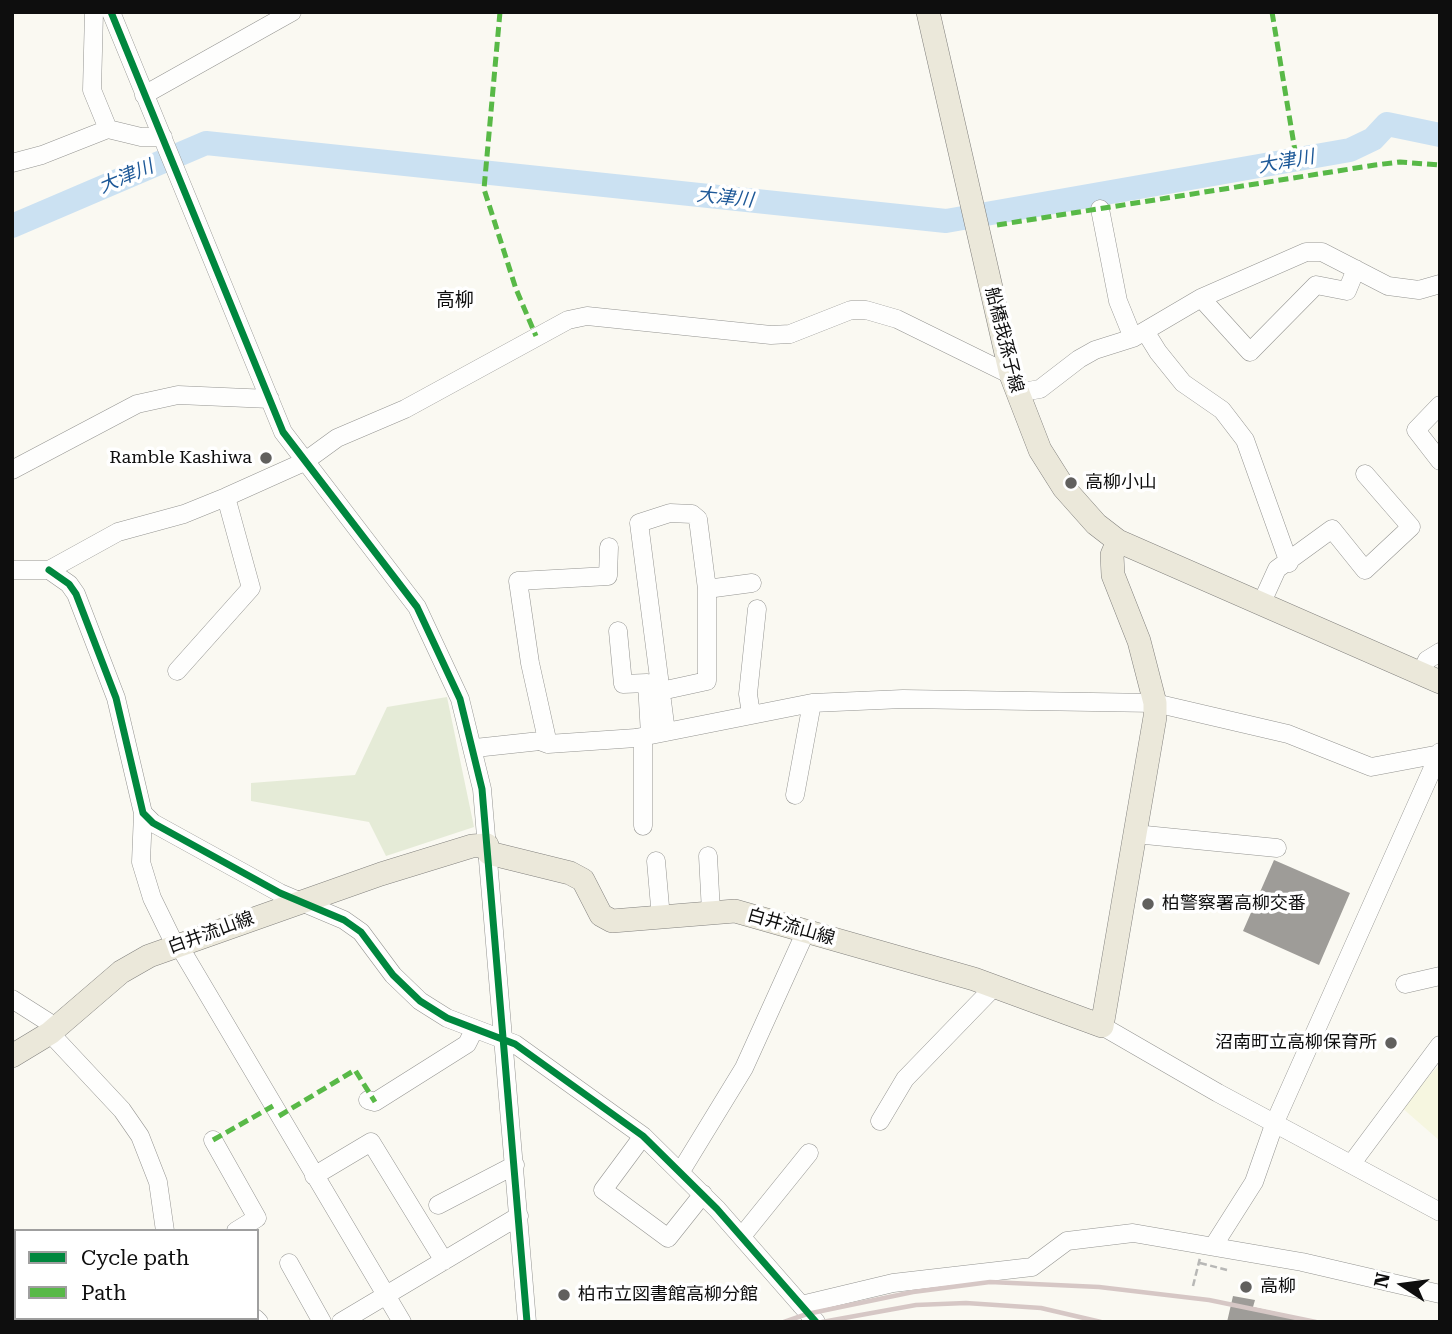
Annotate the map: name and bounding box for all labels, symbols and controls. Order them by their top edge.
water label: 大津川 [1256,146,1316,178]
water label: 大津川 [95,155,157,199]
water label: 大津川 [695,184,755,212]
street label: 船橋我孫子線 [980,285,1028,395]
district label: 高柳 [436,289,474,311]
place label: Ramble Kashiwa [109,447,252,469]
marker: Ramble Kashiwa [258,450,274,466]
place label: 高柳小山 [1085,472,1157,494]
marker: 高柳小山 [1063,475,1079,491]
place label: 柏警察署高柳交番 [1162,893,1306,915]
marker: 柏警察署高柳交番 [1140,896,1156,912]
street label: 白井流山線 [745,904,837,950]
street label: 白井流山線 [165,907,257,959]
place label: 沼南町立高柳保育所 [1215,1032,1377,1054]
marker: 沼南町立高柳保育所 [1383,1035,1399,1051]
legend [14,1229,259,1320]
text: Cycle path [81,1246,189,1270]
north arrow [1368,1250,1438,1320]
text: N [1369,1270,1395,1290]
place label: 高柳 [1260,1276,1296,1298]
marker: 高柳 [1238,1279,1254,1295]
text: Path [81,1281,127,1305]
place label: 柏市立図書館高柳分館 [578,1284,758,1306]
marker: 柏市立図書館高柳分館 [556,1287,572,1303]

